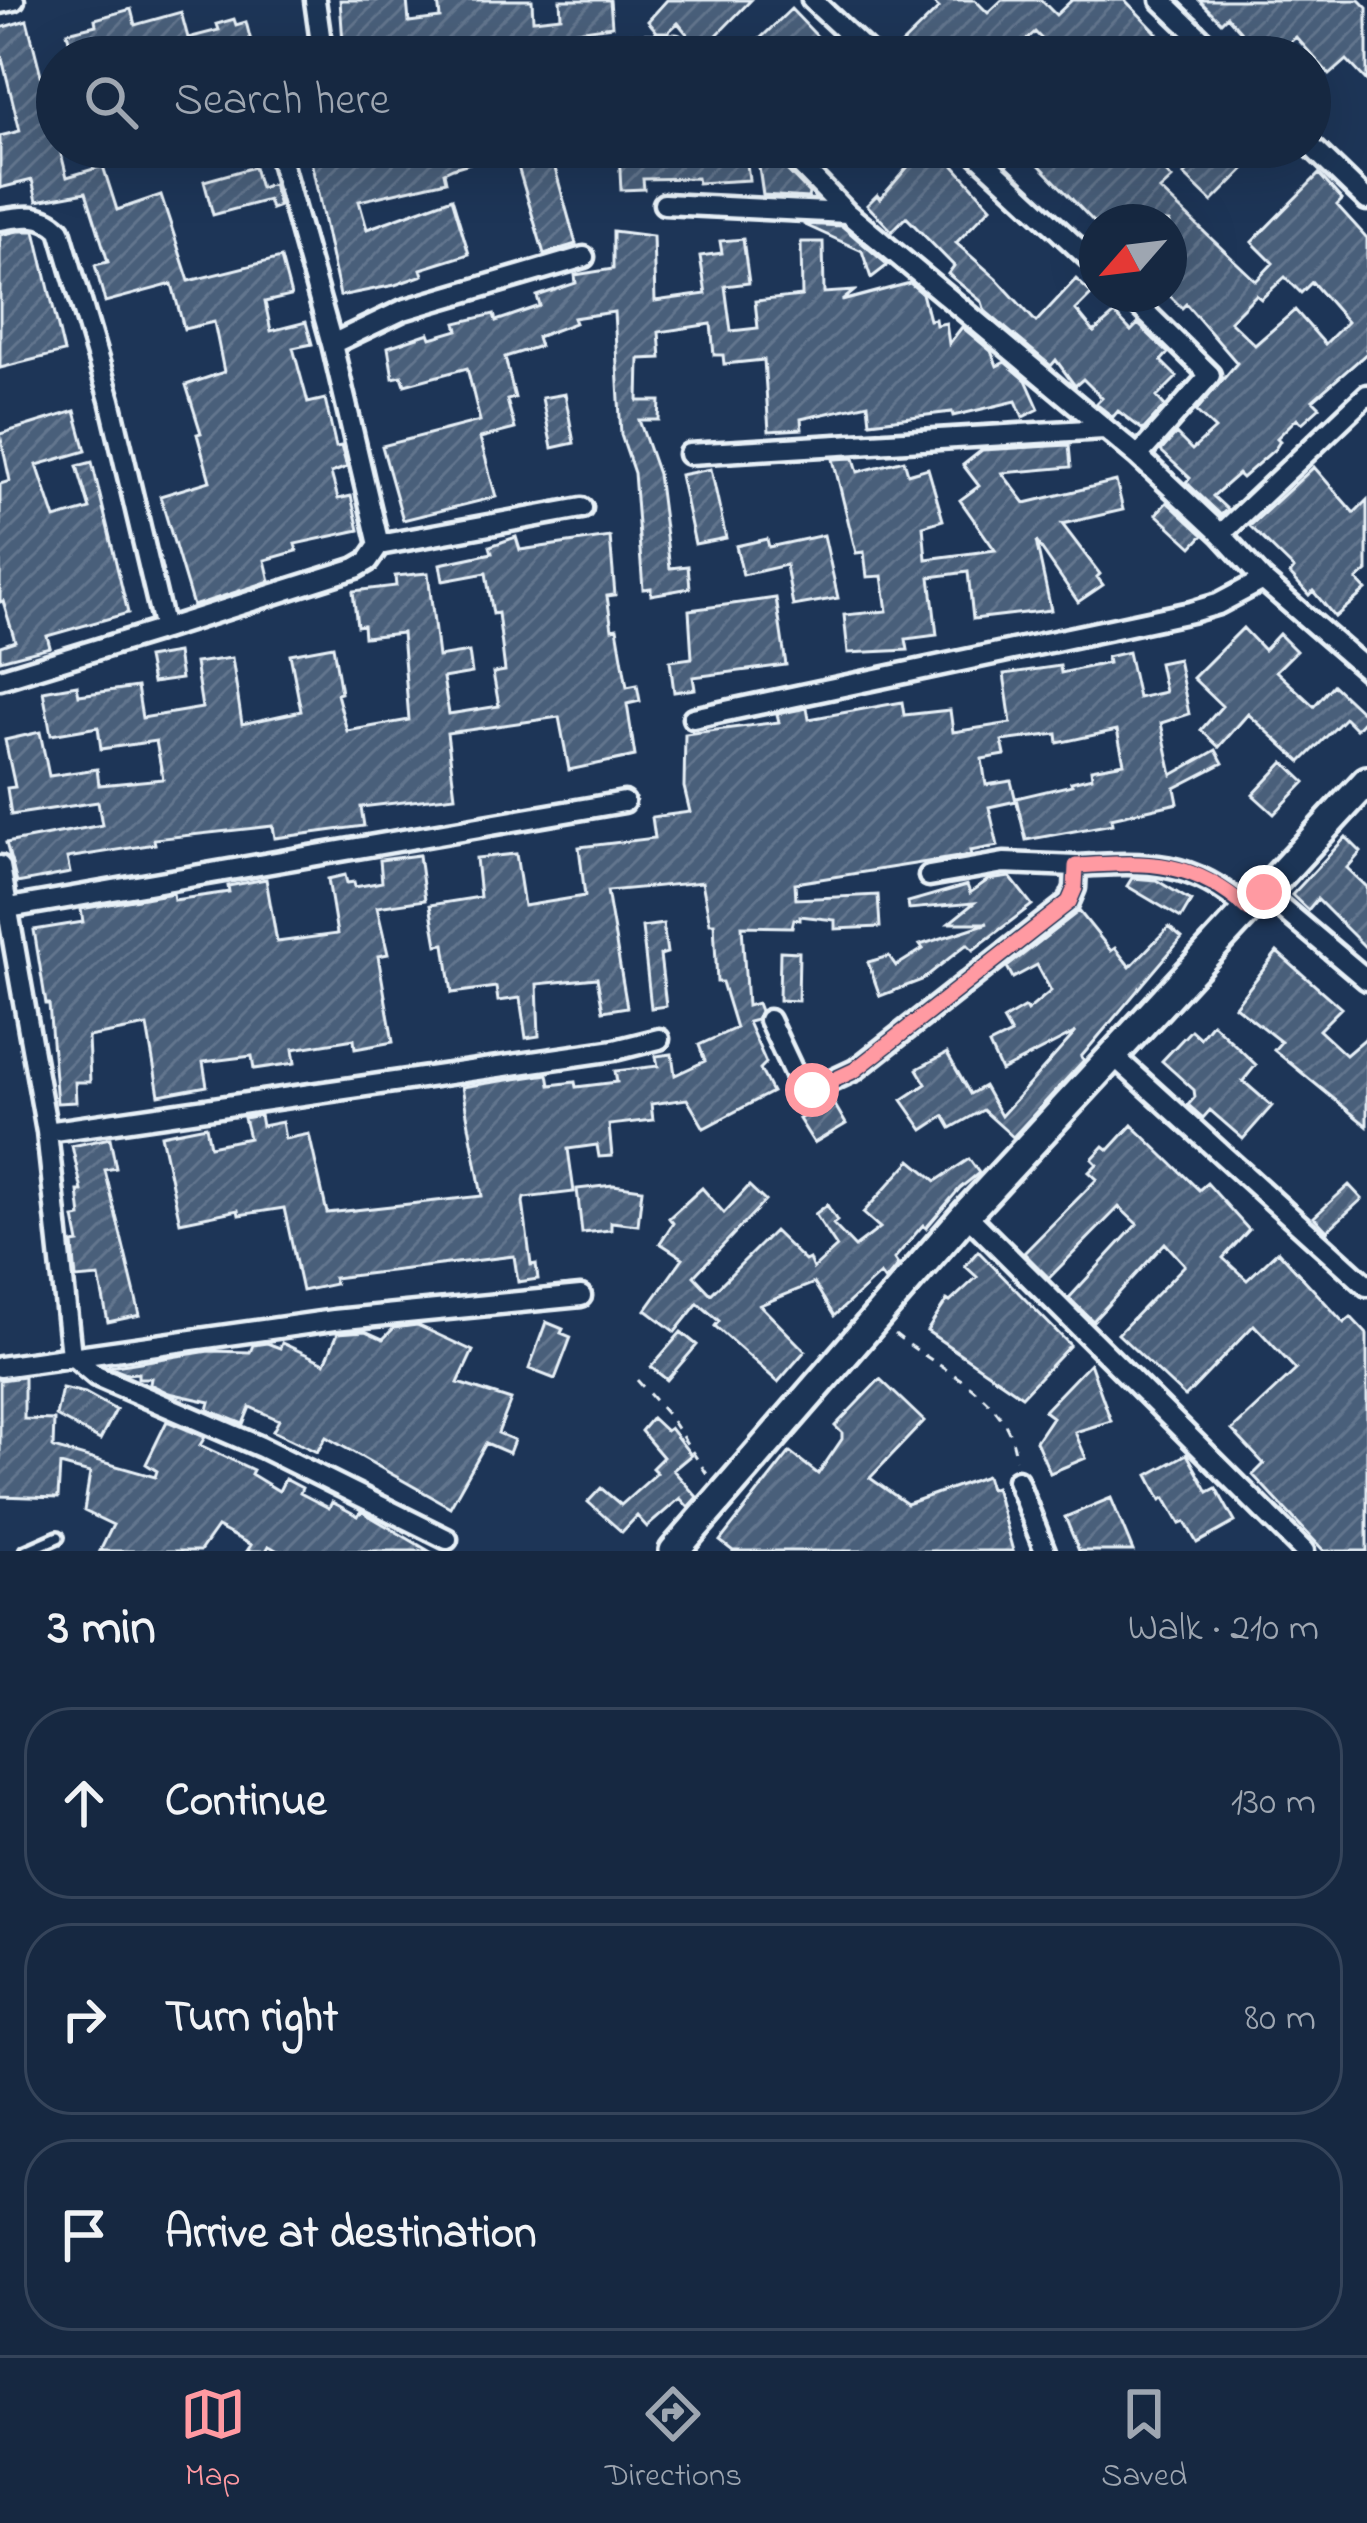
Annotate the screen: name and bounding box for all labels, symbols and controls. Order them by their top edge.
search box [36,36,1331,168]
icon: search [78,69,144,135]
text: Search here [174,69,390,135]
north arrow [1079,204,1187,312]
route end [1237,865,1291,919]
route start [785,1063,839,1117]
text: 3 min [48,1592,156,1667]
text: Walk · 210 m [1128,1601,1319,1658]
icon: ahead [51,1770,117,1836]
text: Continue [165,1770,326,1836]
text: 130 m [1231,1775,1316,1832]
icon: right [51,1986,117,2052]
text: Turn right [165,1986,338,2052]
text: 80 m [1245,1991,1316,2048]
icon: arrive [51,2202,117,2268]
text: Arrive at destination [165,2202,536,2268]
tab: Map [180,2381,246,2501]
tab: Directions [605,2381,742,2501]
tab: Saved [1101,2381,1187,2501]

